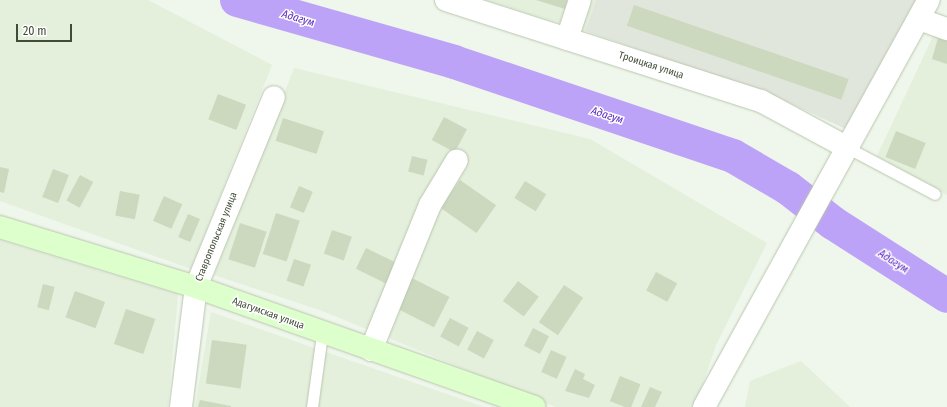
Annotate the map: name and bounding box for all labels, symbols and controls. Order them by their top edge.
water label: Адагум [280,8,316,30]
scale bar [18,16,74,42]
text: 20 m [23,24,47,38]
street label: Троицкая улица [617,50,685,82]
water label: Адагум [589,105,625,127]
street label: Ставропольская улица [194,191,240,283]
water label: Адагум [876,247,910,277]
street label: Адагумская улица [230,295,306,333]

